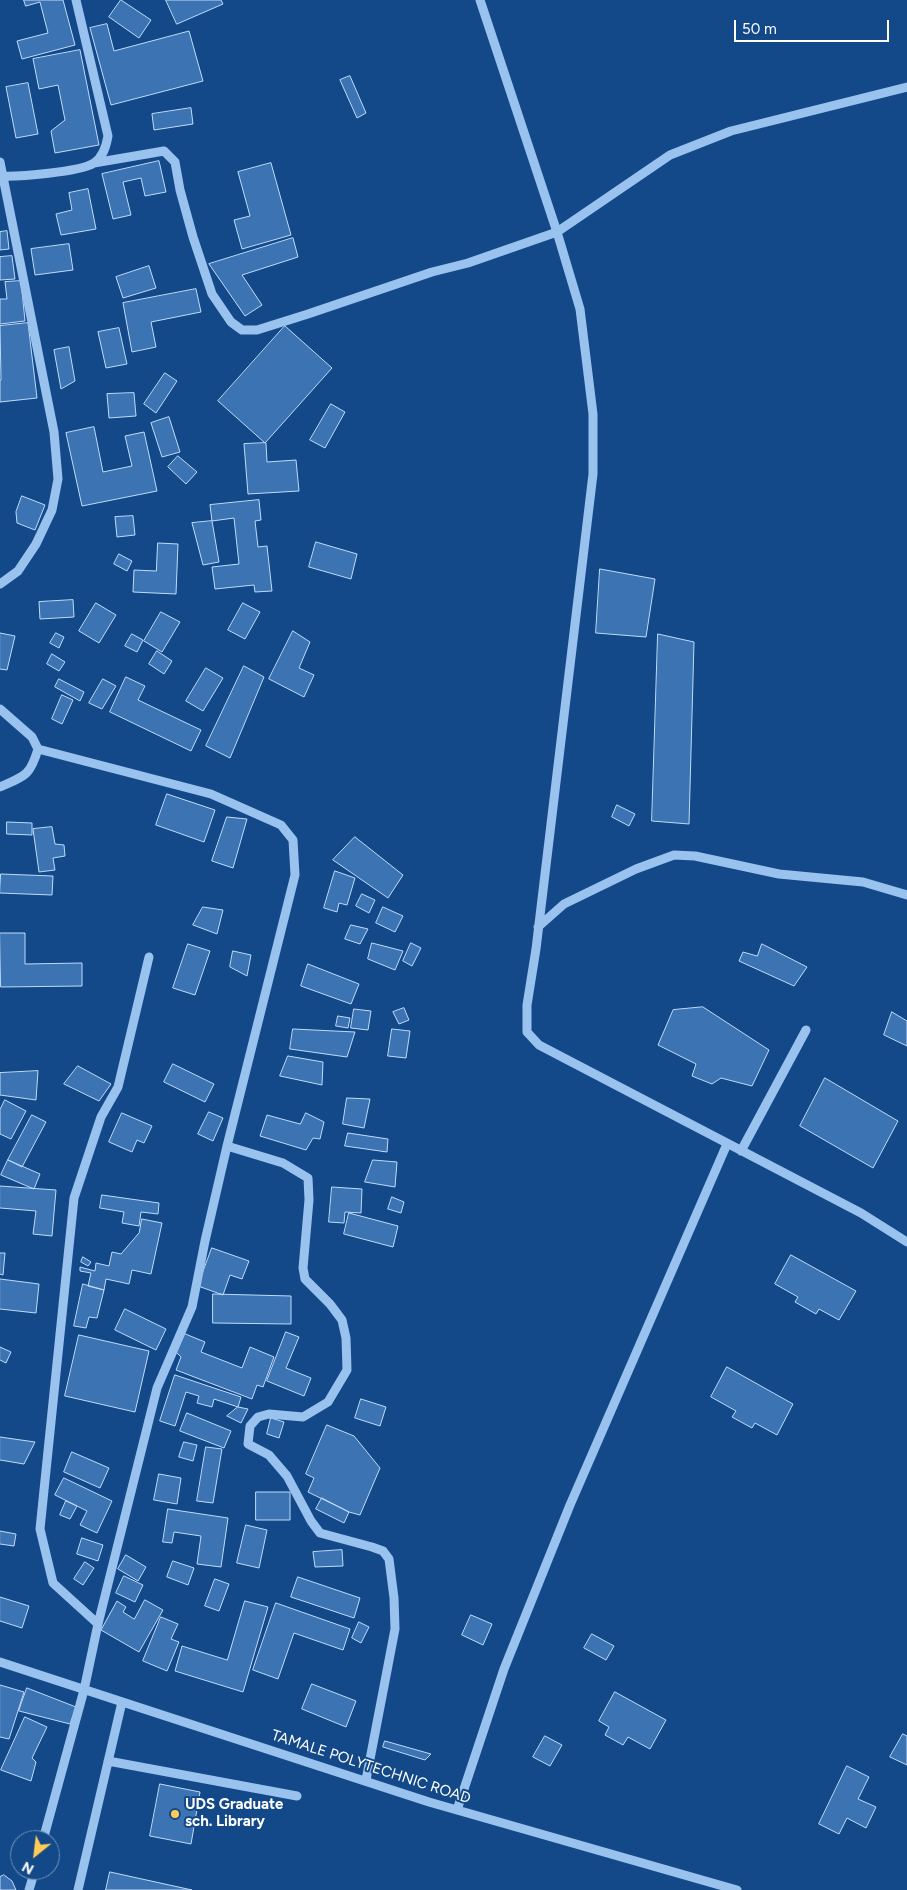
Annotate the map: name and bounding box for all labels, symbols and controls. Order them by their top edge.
scale bar [737,10,892,42]
text: 50 m [742,20,777,38]
street label: TAMALE POLYTECHNIC ROAD [269,1726,473,1808]
place label: UDS Graduate sch. Library [185,1796,283,1831]
marker: UDS Graduate sch. Library [169,1808,181,1820]
north arrow [10,1830,60,1880]
text: N [19,1858,37,1878]

